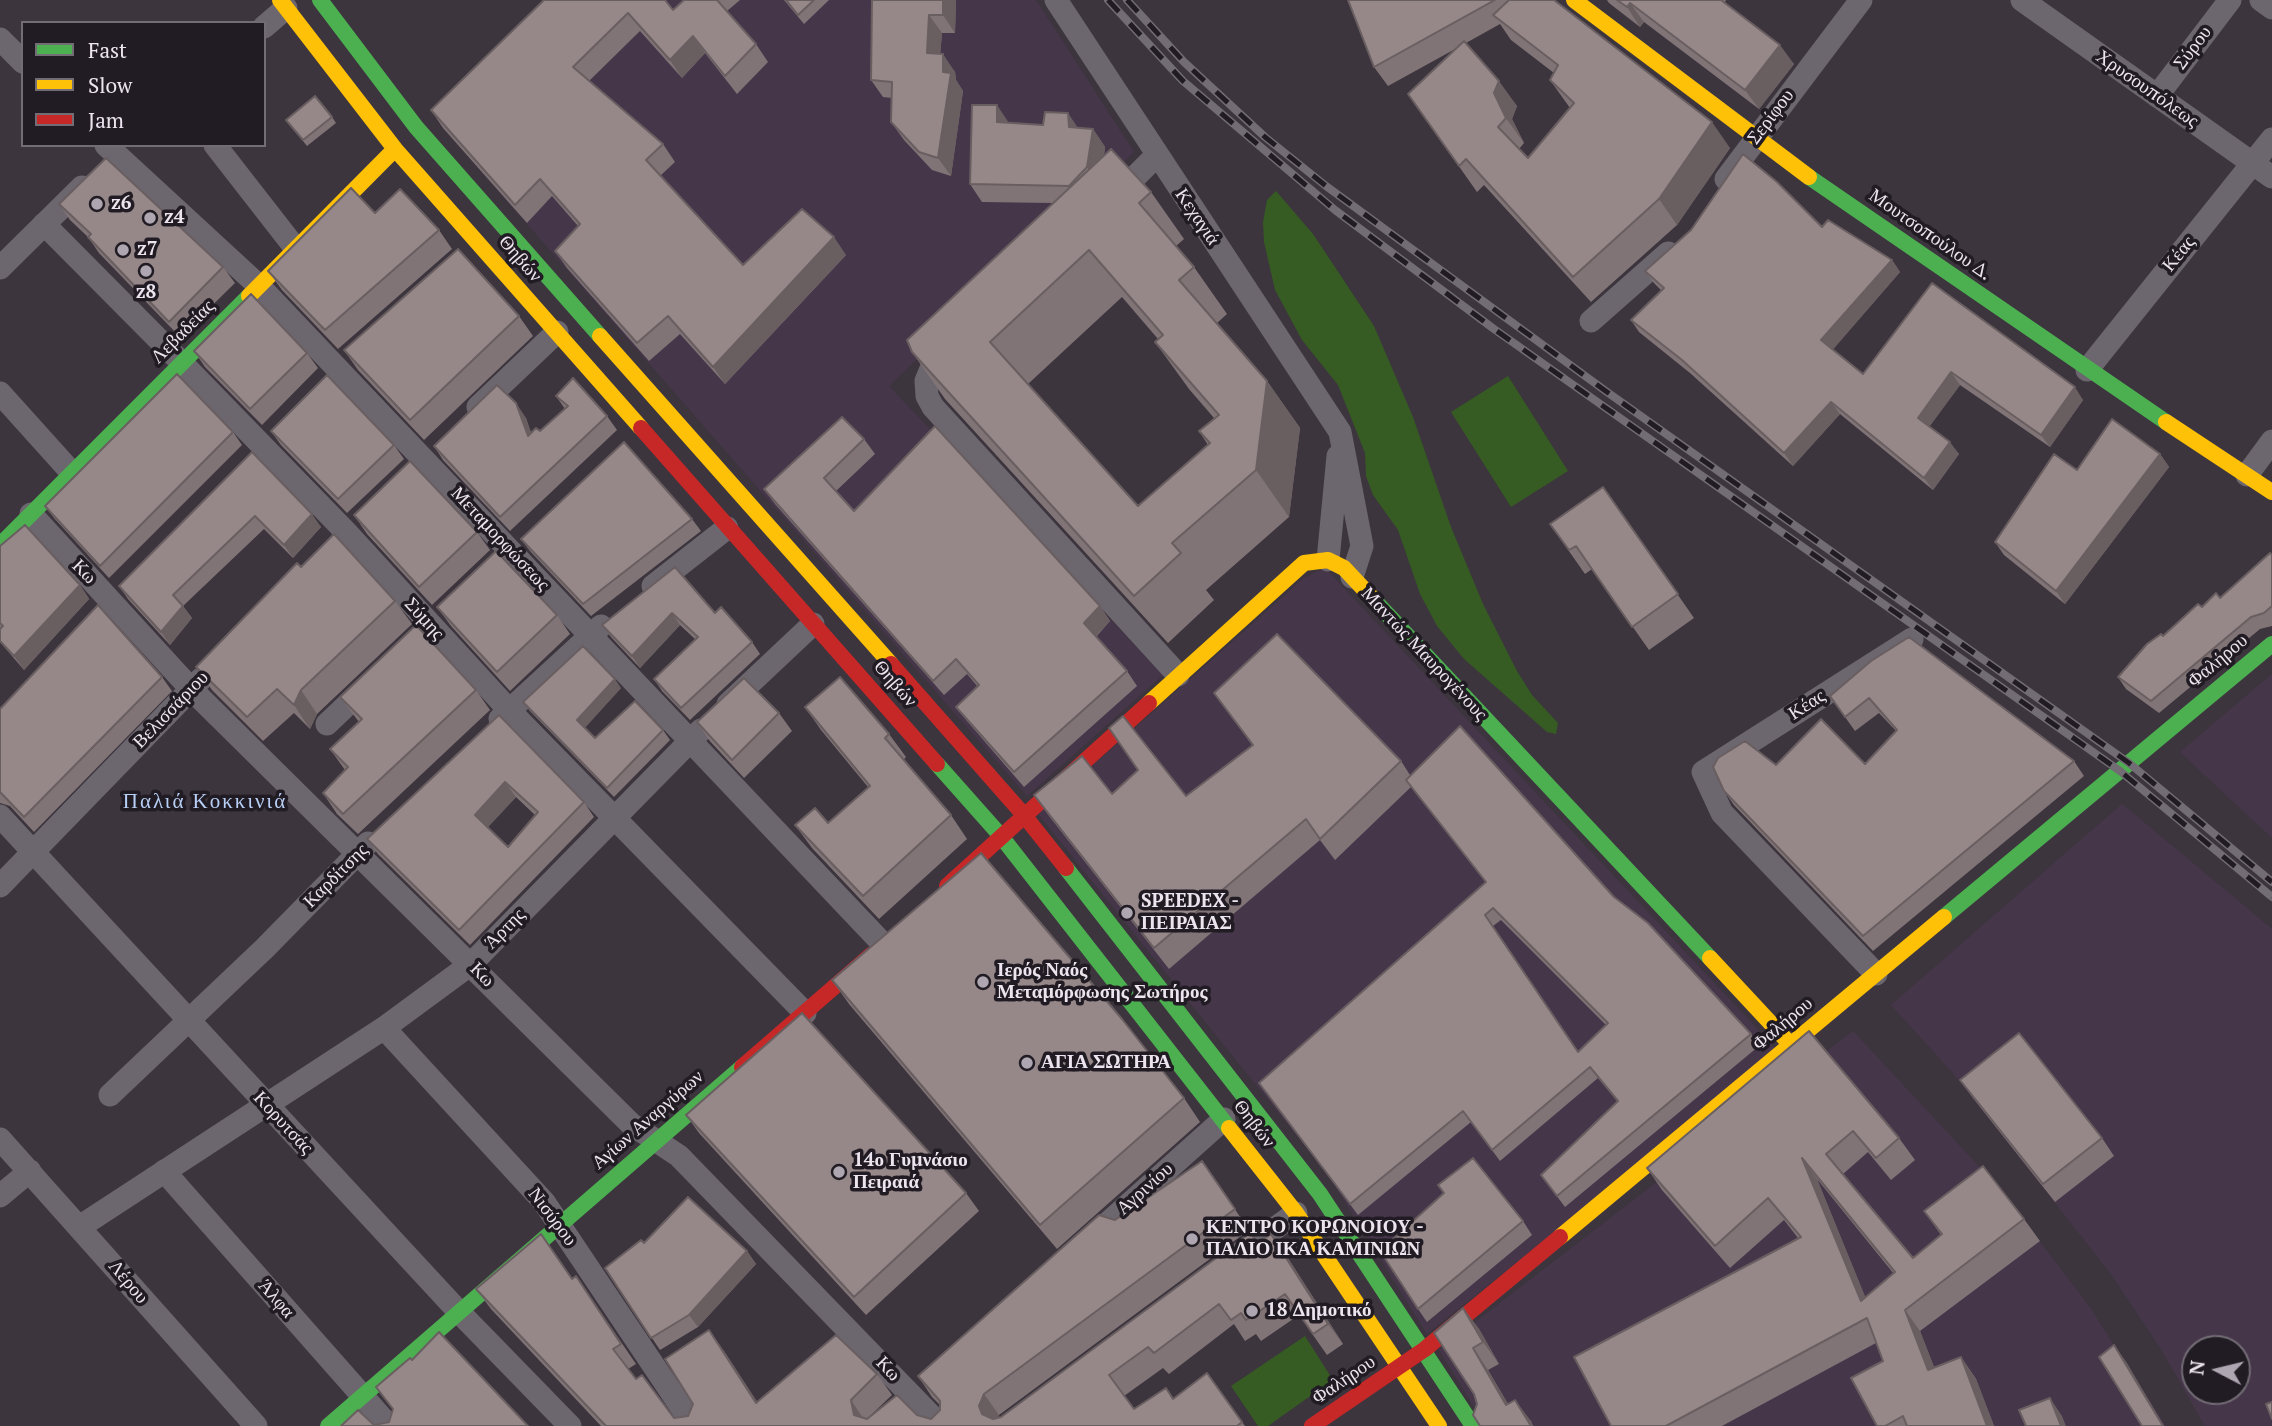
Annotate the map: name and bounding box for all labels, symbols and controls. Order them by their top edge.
legend [21,21,266,147]
street label: Σύρου [2169,22,2217,74]
text: Fast [88,36,127,64]
street label: Χρυσουπόλεως [2091,45,2203,133]
text: Slow [88,71,132,99]
street label: Σερίφου [1743,85,1799,149]
text: Jam [88,106,124,134]
street label: Κεχαγιά [1170,184,1224,250]
street label: Μουτσοπούλου Δ. [1864,184,1996,286]
place label: z6 [111,193,132,215]
marker: z6 [89,196,105,212]
place label: z4 [164,207,185,229]
marker: z4 [142,210,158,226]
street label: Θηβών [494,231,546,287]
street label: Κέας [2158,232,2200,276]
place label: z7 [137,239,158,261]
marker: z7 [115,242,131,258]
marker: z8 [138,263,154,279]
place label: z8 [136,282,156,304]
street label: Λεβαδείας [146,295,220,369]
street label: Μεταμορφώσεως [446,482,554,596]
street label: Κω [67,555,101,589]
street label: Μαντώς Μαυρογένους [1356,582,1492,726]
street label: Σύμης [399,593,449,645]
street label: Φαλήρου [2183,629,2253,693]
street label: Θηβών [869,656,921,712]
street label: Βελισσάριου [129,667,213,753]
street label: Κέας [1784,685,1830,725]
district label: Παλιά Κοκκινιά [125,789,285,815]
street label: Καρδίτσης [299,839,373,913]
place label: SPEEDEX - ΠΕΙΡΑΙΑΣ [1141,891,1239,935]
street label: Άρτης [480,904,530,954]
marker: SPEEDEX - ΠΕΙΡΑΙΑΣ [1119,905,1135,921]
street label: Κω [465,958,499,992]
place label: Ιερός Ναός Μεταμόρφωσης Σωτήρος [997,960,1207,1004]
marker: Ιερός Ναός Μεταμόρφωσης Σωτήρος [975,974,991,990]
street label: Φαλήρου [1748,992,1818,1056]
place label: ΑΓΙΑ ΣΩΤΗΡΑ [1041,1052,1171,1074]
marker: ΑΓΙΑ ΣΩΤΗΡΑ [1019,1055,1035,1071]
street label: Αγίων Αναργύρων [588,1065,708,1175]
street label: Κορυτσάς [248,1087,318,1159]
street label: Θηβών [1228,1096,1280,1152]
place label: 14ο Γυμνάσιο Πειραιά [853,1150,968,1194]
street label: Αγρινίου [1112,1158,1178,1220]
marker: 14ο Γυμνάσιο Πειραιά [831,1164,847,1180]
street label: Νισύρου [523,1183,581,1251]
place label: ΚΕΝΤΡΟ ΚΟΡΩΝΟΙΟΥ - ΠΑΛΙΟ ΙΚΑ ΚΑΜΙΝΙΩΝ [1206,1217,1424,1261]
marker: ΚΕΝΤΡΟ ΚΟΡΩΝΟΙΟΥ - ΠΑΛΙΟ ΙΚΑ ΚΑΜΙΝΙΩΝ [1184,1231,1200,1247]
street label: Λέρου [103,1255,153,1309]
street label: Άλφα [253,1275,299,1323]
place label: 18 Δημοτικό [1266,1300,1371,1322]
marker: 18 Δημοτικό [1244,1303,1260,1319]
north arrow [2181,1335,2251,1405]
street label: Φαλήρου [1308,1351,1380,1409]
street label: Κω [871,1352,905,1386]
text: N [2183,1359,2210,1376]

